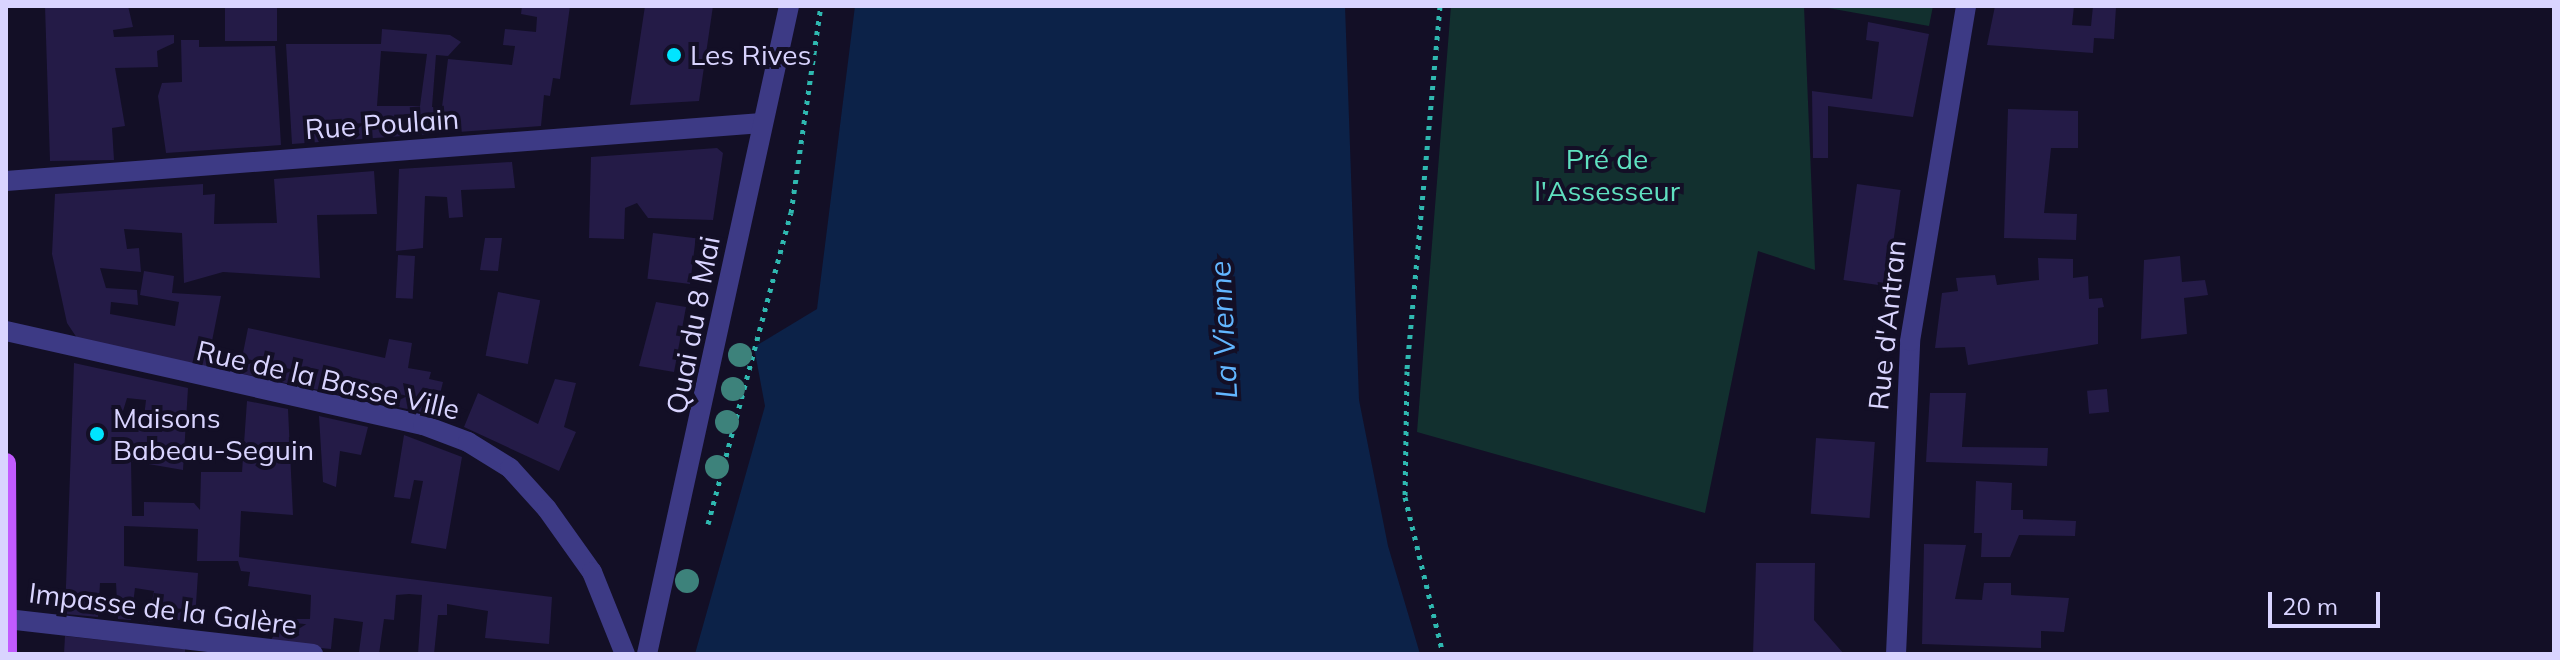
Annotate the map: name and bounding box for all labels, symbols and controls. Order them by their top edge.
place label: Les Rives [690,38,811,72]
marker: Les Rives [665,46,683,64]
street label: Rue Poulain [304,102,460,146]
park label: Pré de l'Assesseur [1534,142,1680,208]
street label: Quai du 8 Mai [659,233,727,417]
street label: Rue d'Antran [1861,238,1913,412]
water label: La Vienne [1201,260,1245,400]
street label: Rue de la Basse Ville [193,333,463,427]
place label: Maisons Babeau-Seguin [113,401,314,467]
marker: Maisons Babeau-Seguin [88,425,106,443]
street label: Impasse de la Galère [27,576,299,642]
scale bar [2272,576,2384,626]
text: 20 m [2282,591,2338,621]

